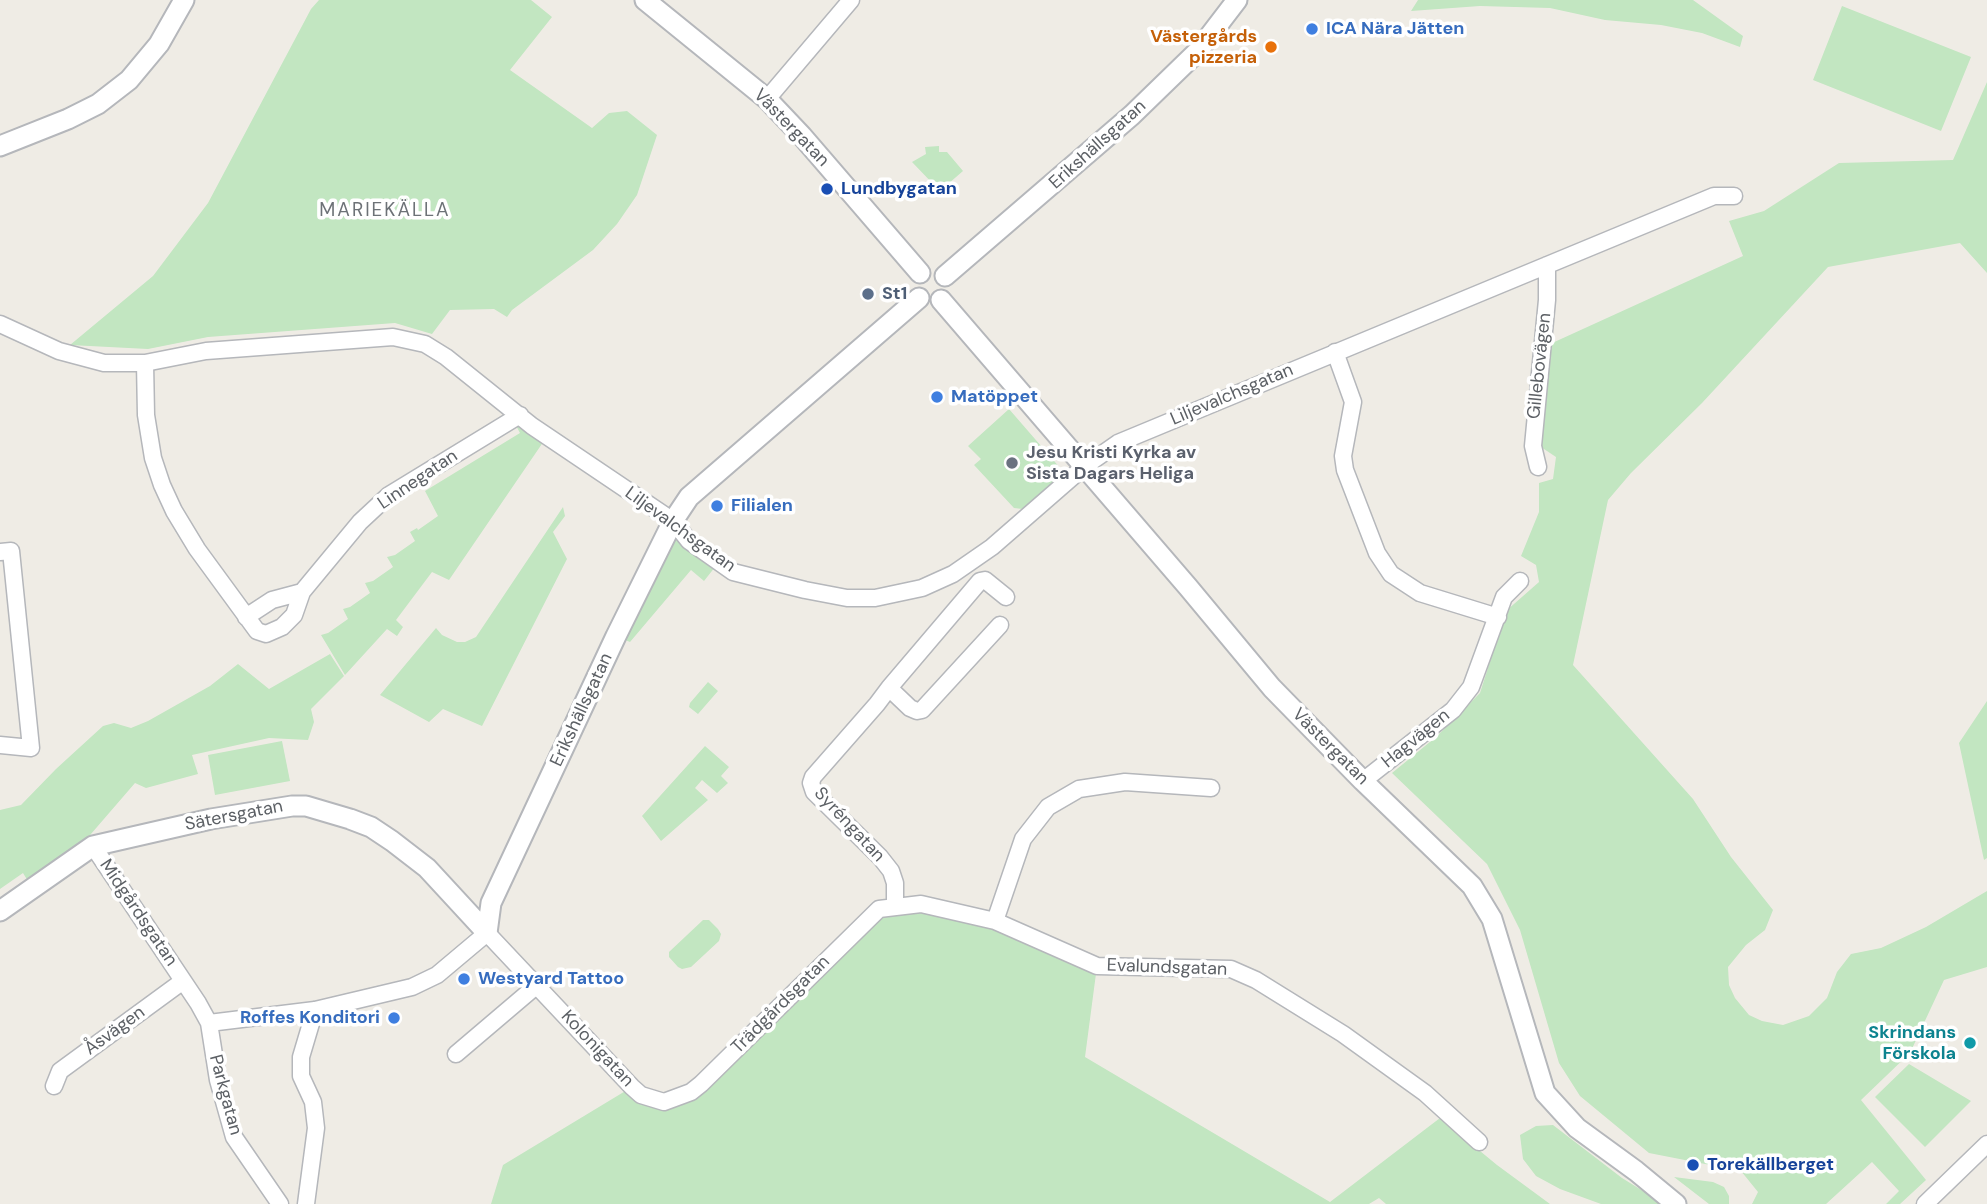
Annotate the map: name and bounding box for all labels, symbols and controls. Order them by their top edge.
place label: ICA Nära Jätten [1326,18,1464,40]
marker: ICA Nära Jätten [1304,21,1320,37]
place label: Västergårds pizzeria [1150,26,1257,68]
marker: Västergårds pizzeria [1263,39,1279,55]
street label: Västergatan [749,85,833,171]
street label: Erikshällsgatan [1045,96,1151,194]
place label: Lundbygatan [841,178,957,200]
marker: Lundbygatan [819,181,835,197]
district label: MARIEKÄLLA [321,200,449,222]
place label: St1 [882,283,907,305]
marker: St1 [860,286,876,302]
street label: Gillebovägen [1524,312,1556,420]
street label: Liljevalchsgatan [1167,359,1297,431]
place label: Matöppet [951,386,1038,408]
marker: Matöppet [929,389,945,405]
place label: Jesu Kristi Kyrka av Sista Dagars Heliga [1026,442,1196,484]
street label: Linnegatan [374,445,462,515]
marker: Jesu Kristi Kyrka av Sista Dagars Heliga [1004,455,1020,471]
street label: Liljevalchsgatan [621,483,739,577]
place label: Filialen [731,495,793,517]
marker: Filialen [709,498,725,514]
street label: Erikshällsgatan [546,650,618,770]
street label: Västergatan [1287,704,1373,790]
street label: Hagvägen [1378,705,1454,773]
street label: Syréngatan [809,783,889,867]
street label: Sätersgatan [183,796,285,836]
street label: Midgårdsgatan [94,856,182,970]
street label: Trädgårdsgatan [727,951,835,1059]
street label: Evalundsgatan [1106,955,1228,981]
place label: Westyard Tattoo [478,968,624,990]
marker: Westyard Tattoo [456,971,472,987]
street label: Åsvägen [81,1002,149,1060]
street label: Kolonigatan [556,1006,638,1092]
place label: Roffes Konditori [240,1007,380,1029]
marker: Roffes Konditori [386,1010,402,1026]
place label: Skrindans Förskola [1868,1022,1956,1064]
marker: Skrindans Förskola [1962,1035,1978,1051]
street label: Parkgatan [204,1052,246,1138]
place label: Torekällberget [1707,1154,1834,1176]
marker: Torekällberget [1685,1157,1701,1173]

